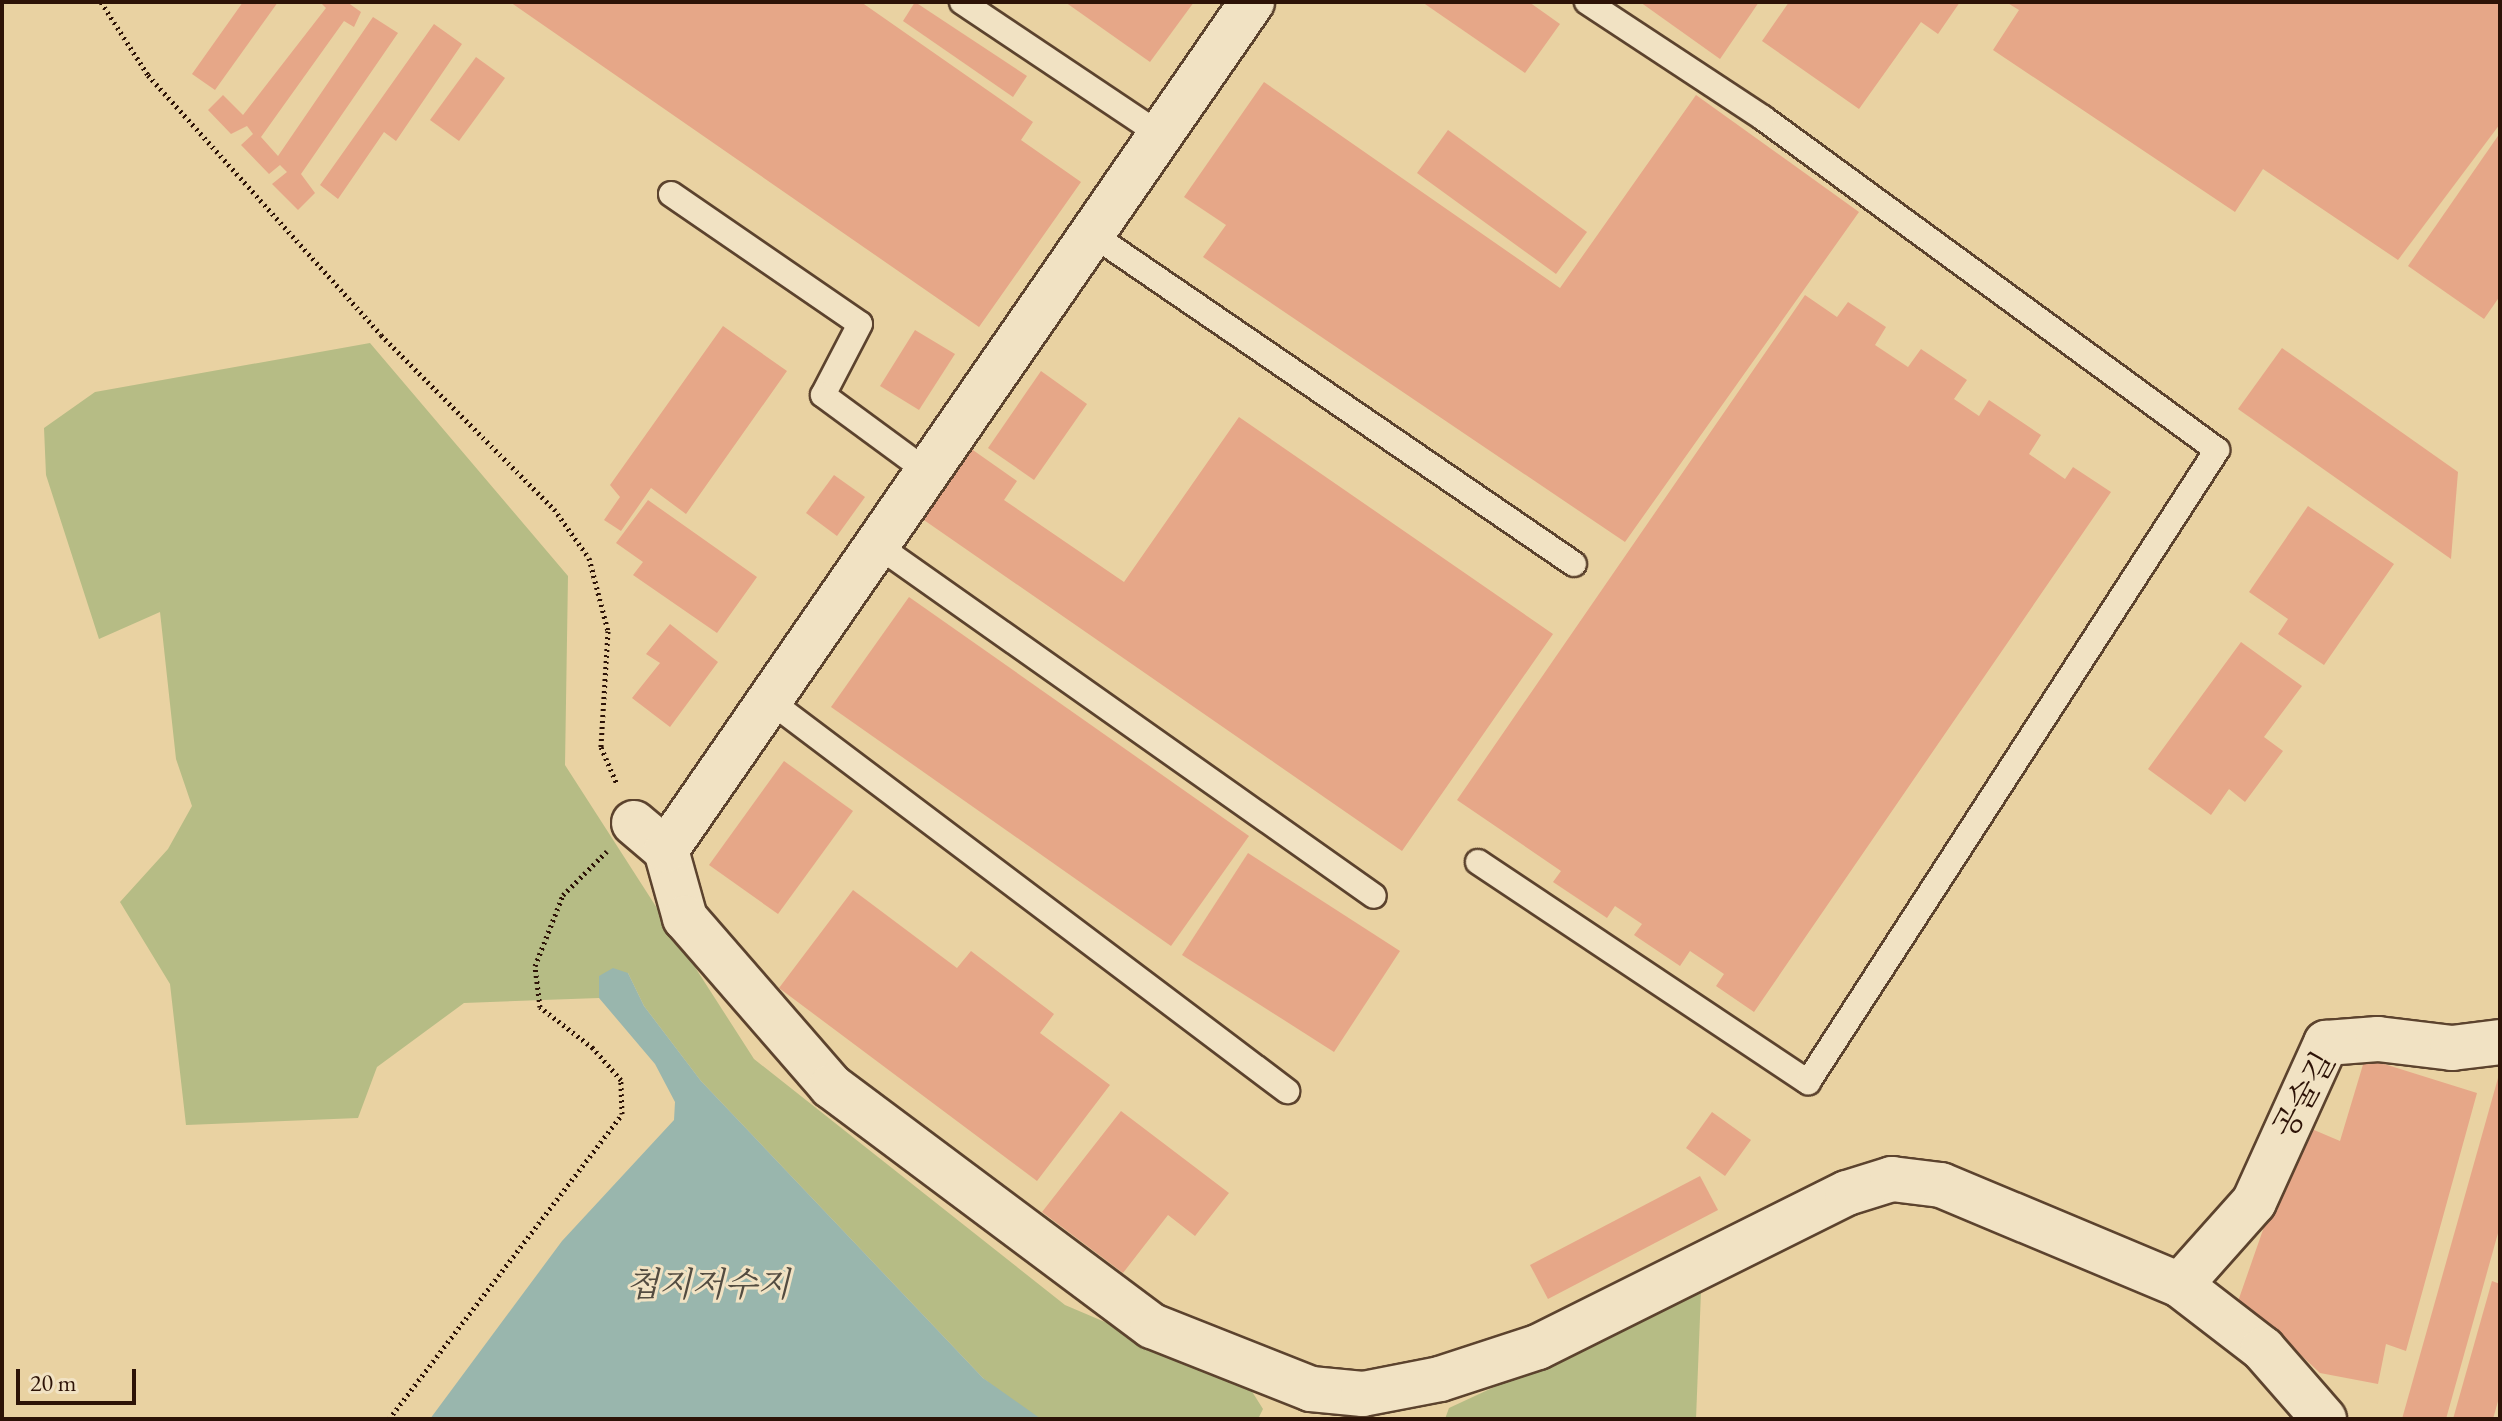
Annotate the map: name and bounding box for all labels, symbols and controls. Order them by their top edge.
street label: 공술길 [2265,1045,2343,1145]
water label: 첩지저수지 [626,1265,790,1305]
scale bar [20,1353,140,1403]
text: 20 m [30,1367,77,1398]

